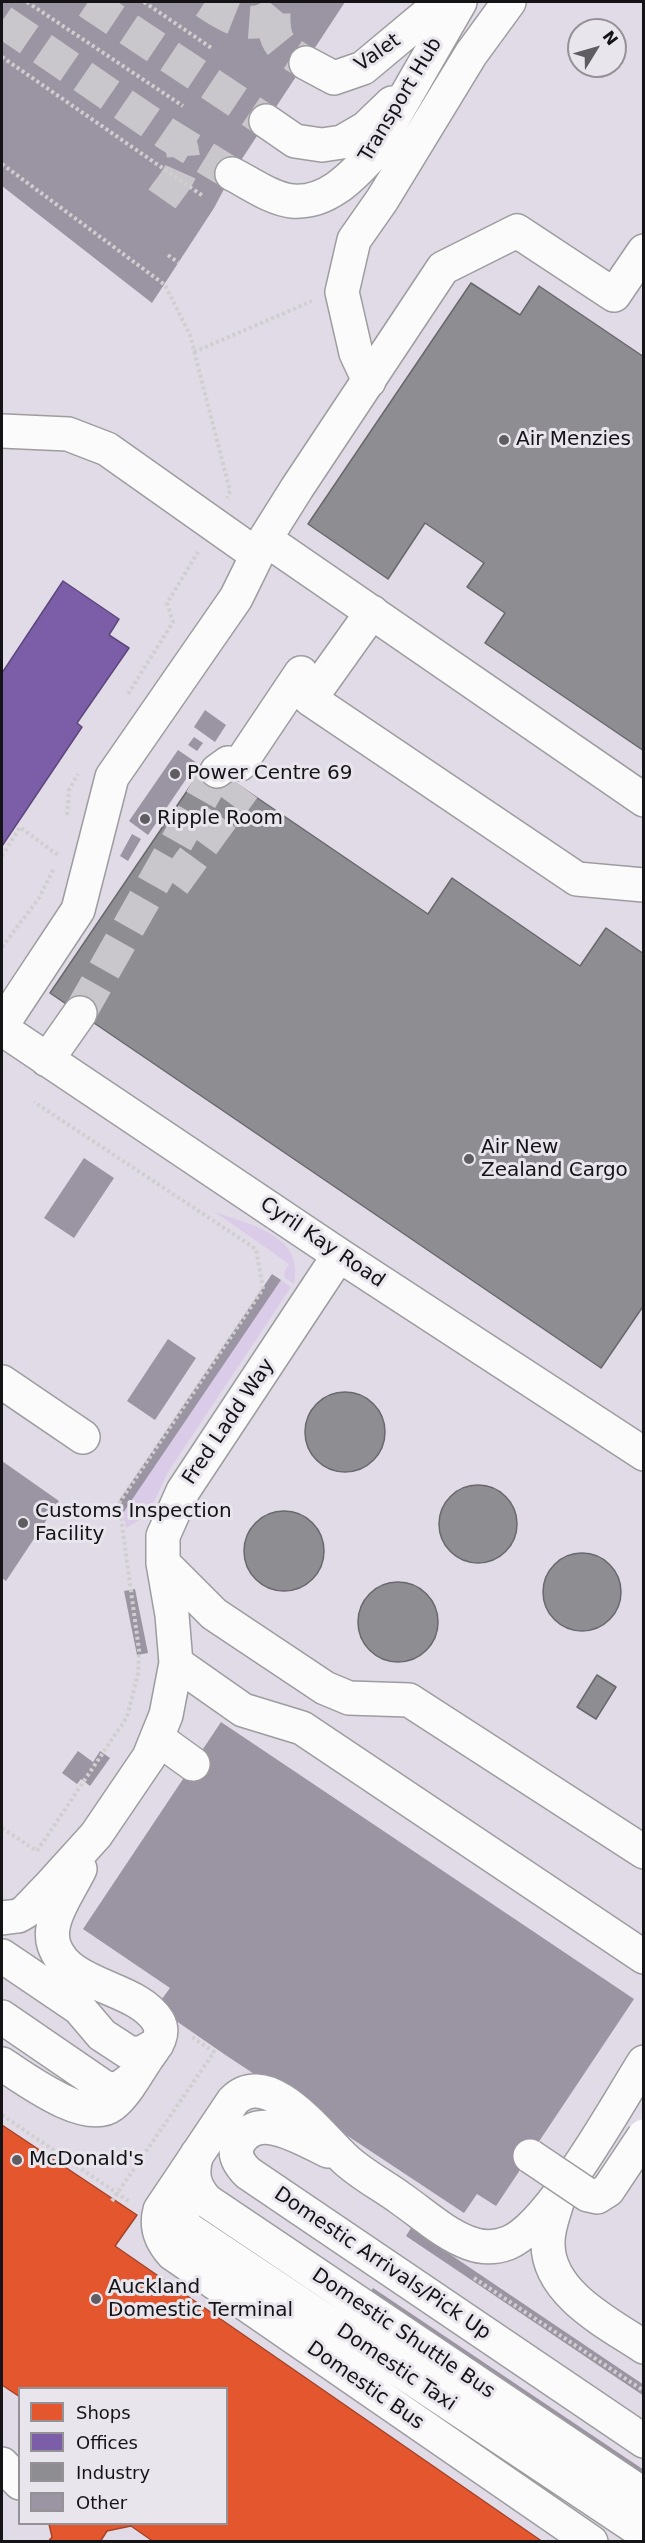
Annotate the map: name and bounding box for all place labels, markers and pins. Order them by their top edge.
place label: Air Menzies [516,428,631,452]
marker: Air Menzies [497,433,511,447]
place label: Power Centre 69 [187,762,353,786]
marker: Power Centre 69 [168,767,182,781]
place label: Ripple Room [157,807,283,831]
marker: Ripple Room [138,812,152,826]
place label: Air New Zealand Cargo [481,1136,628,1183]
marker: Air New Zealand Cargo [462,1152,476,1166]
place label: Customs Inspection Facility [35,1500,232,1547]
marker: Customs Inspection Facility [16,1516,30,1530]
place label: McDonald's [29,2148,144,2172]
marker: McDonald's [10,2153,24,2167]
place label: Auckland Domestic Terminal [108,2276,293,2323]
marker: Auckland Domestic Terminal [89,2292,103,2306]

